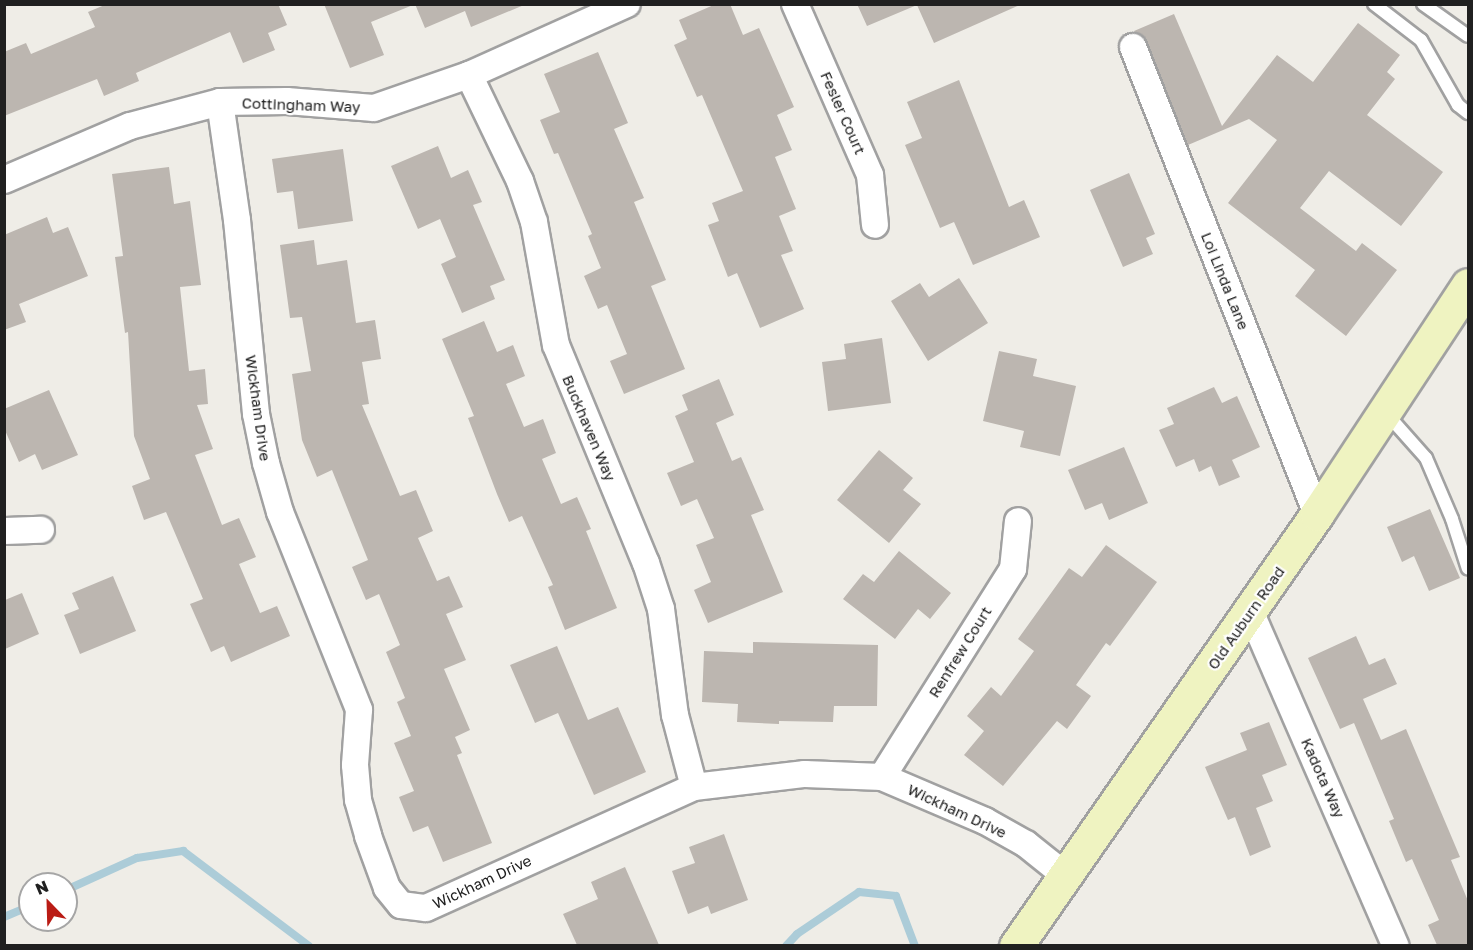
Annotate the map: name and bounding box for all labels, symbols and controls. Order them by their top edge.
street label: Fesler Court [817,69,869,157]
street label: Cottingham Way [241,94,361,116]
street label: Loi Linda Lane [1197,230,1253,332]
street label: Wickham Drive [242,354,274,462]
street label: Buckhaven Way [559,372,619,484]
street label: Old Auburn Road [1204,563,1288,673]
street label: Renfrew Court [925,603,995,701]
street label: Kadota Way [1297,735,1349,821]
street label: Wickham Drive [905,780,1009,842]
street label: Wickham Drive [430,851,534,913]
north arrow [18,872,78,932]
text: N [32,876,51,899]

